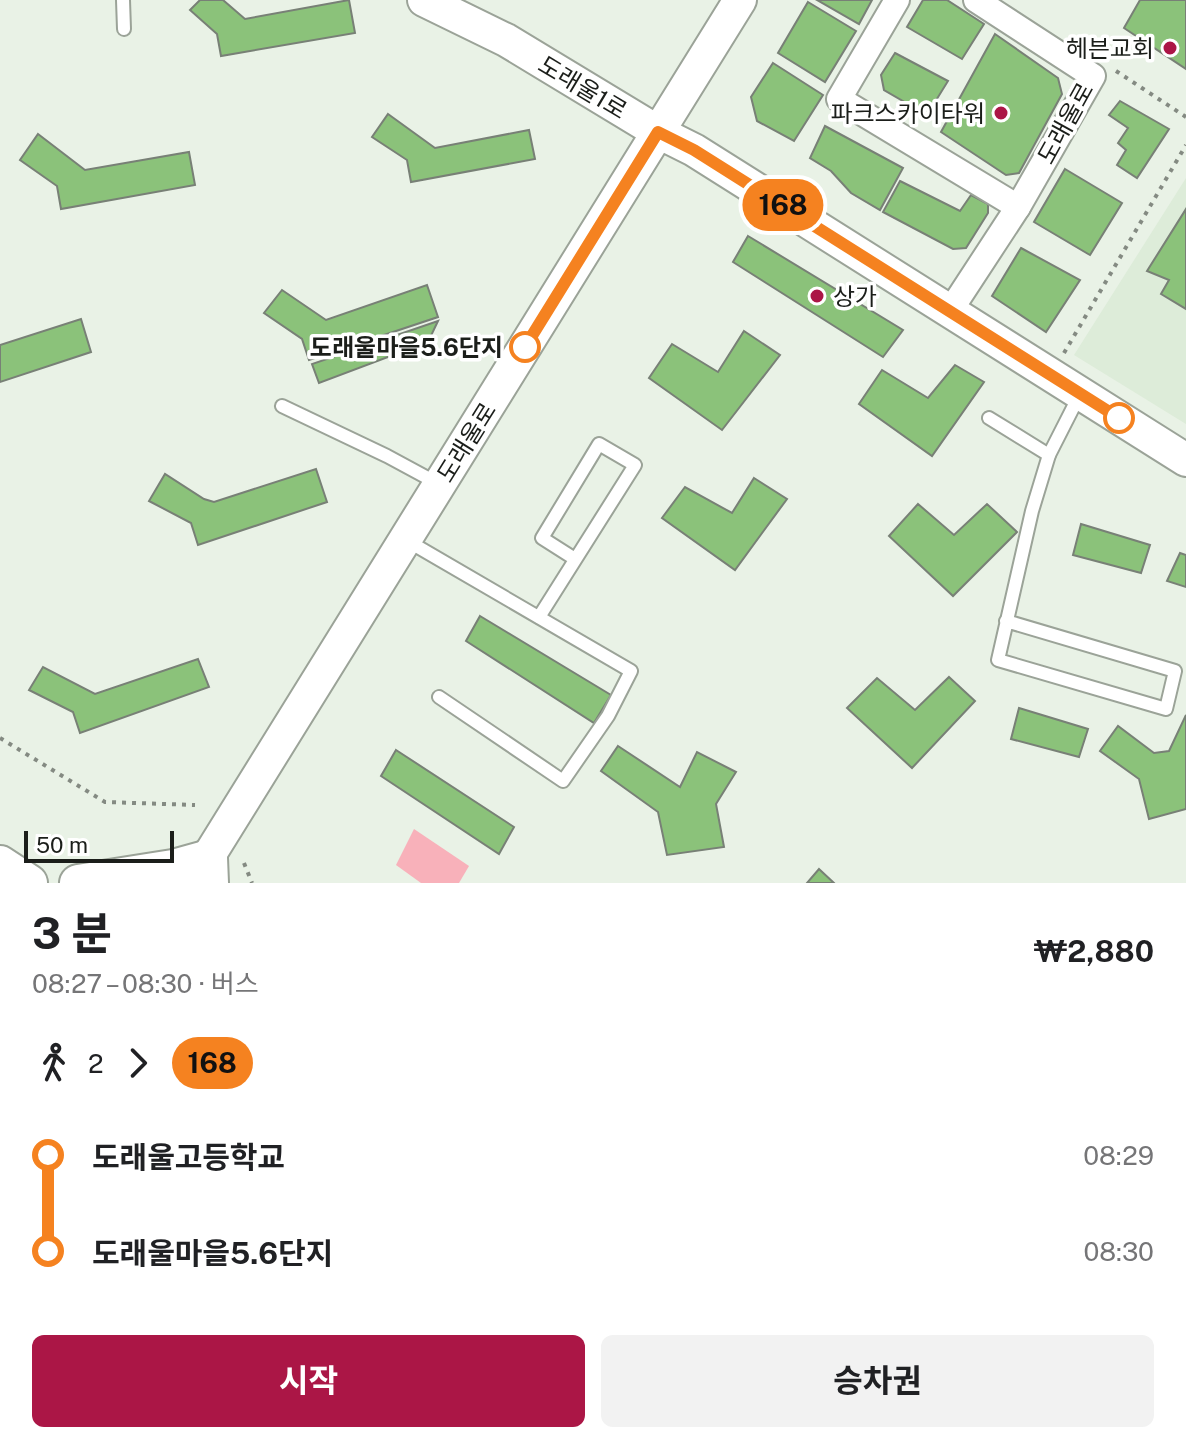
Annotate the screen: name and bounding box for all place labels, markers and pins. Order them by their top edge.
place label: 헤븐교회 [1066,34,1154,62]
marker: 헤븐교회 [1161,39,1179,57]
place label: 파크스카이타워 [830,99,985,127]
marker: 파크스카이타워 [992,104,1010,122]
place label: 상가 [833,282,877,310]
marker: 상가 [808,287,826,305]
marker: 도래울마을5.6단지 [510,332,540,362]
place label: 도래울마을5.6단지 [310,333,503,361]
unlabelled marker [1104,403,1134,433]

